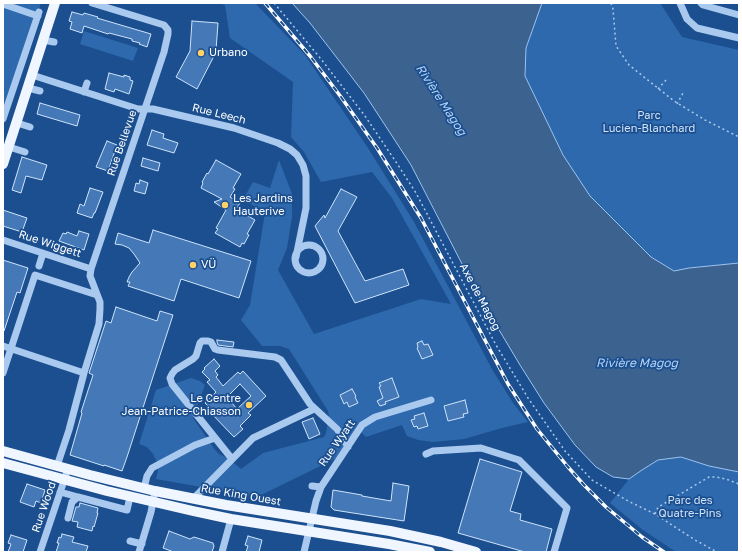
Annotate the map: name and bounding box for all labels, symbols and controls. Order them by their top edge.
place label: Urbano [209,46,248,60]
marker: Urbano [196,48,206,58]
water label: Rivière Magog [413,62,469,138]
street label: Rue Leech [191,101,247,127]
street label: Rue Bellevue [105,108,139,178]
park label: Parc Lucien-Blanchard [603,109,695,135]
place label: Les Jardins Hauterive [233,192,293,218]
marker: Les Jardins Hauterive [220,200,230,210]
street label: Rue Wiggett [17,228,83,260]
place label: VÜ [201,258,216,272]
marker: VÜ [188,260,198,270]
street label: Axe de Magog [457,261,503,333]
water label: Rivière Magog [596,356,678,370]
place label: Le Centre Jean-Patrice-Chiasson [122,392,241,418]
marker: Le Centre Jean-Patrice-Chiasson [244,400,254,410]
street label: Rue Wyatt [316,417,358,469]
street label: Rue Wood [29,480,59,534]
street label: Rue King Ouest [200,481,282,509]
park label: Parc des Quatre-Pins [659,494,721,520]

